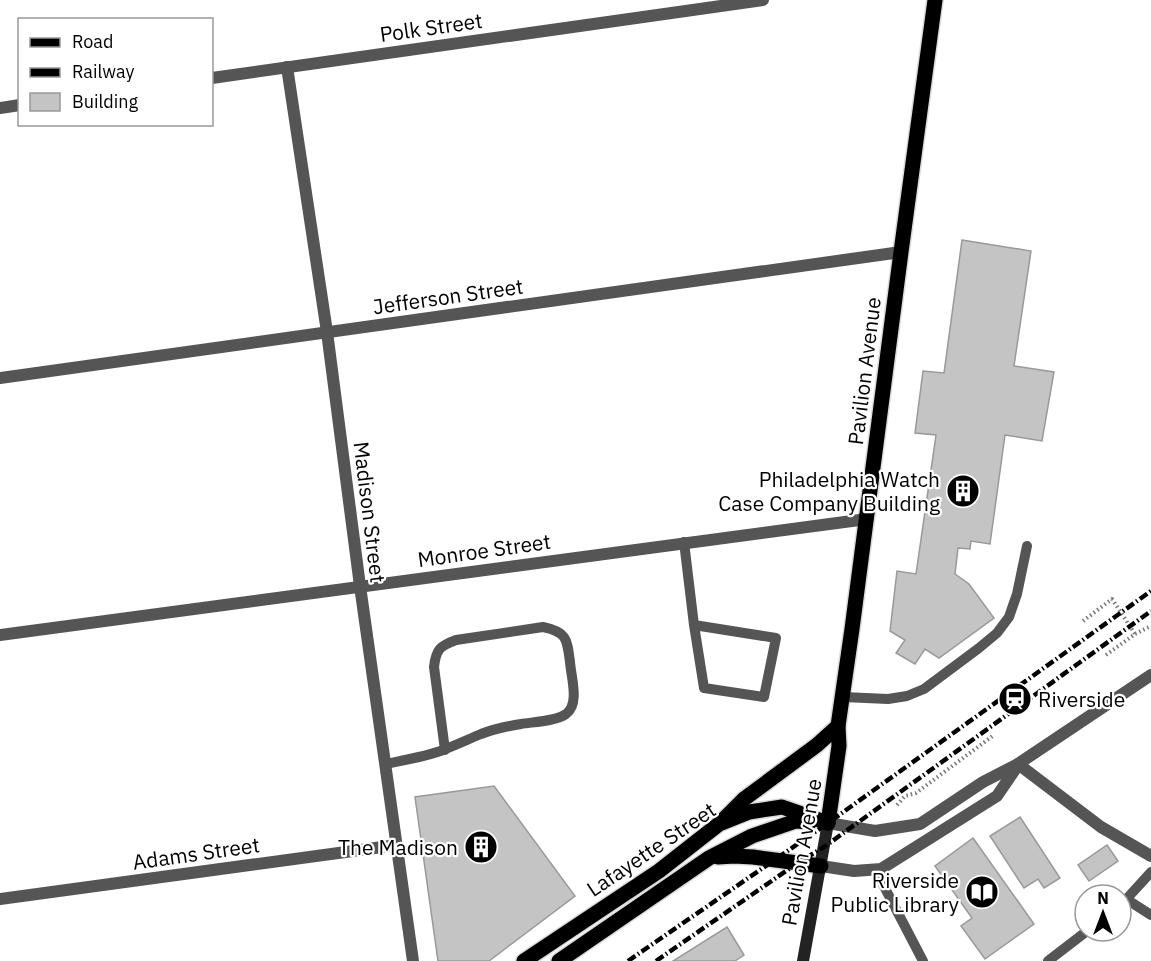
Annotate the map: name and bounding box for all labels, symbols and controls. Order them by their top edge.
street label: Polk Street [378,6,484,48]
legend [18,18,213,126]
text: Road [72,30,113,53]
text: Railway [72,60,134,83]
text: Building [72,90,139,113]
street label: Jefferson Street [371,272,525,320]
street label: Pavilion Avenue [841,295,887,447]
street label: Madison Street [347,440,393,584]
place label: Philadelphia Watch Case Company Building [718,465,940,517]
building icon: Philadelphia Watch Case Company Building [945,473,981,509]
street label: Monroe Street [416,527,552,573]
station icon: Riverside [997,681,1033,717]
place label: Riverside [1038,685,1125,713]
street label: Pavilion Avenue [774,776,828,928]
street label: Lafayette Street [581,795,721,903]
building icon: The Madison [463,829,499,865]
street label: Adams Street [131,830,261,876]
place label: The Madison [338,833,458,861]
place label: Riverside Public Library [831,866,960,918]
library icon: Riverside Public Library [964,874,1000,910]
north arrow [1073,883,1133,943]
text: N [1097,888,1109,908]

